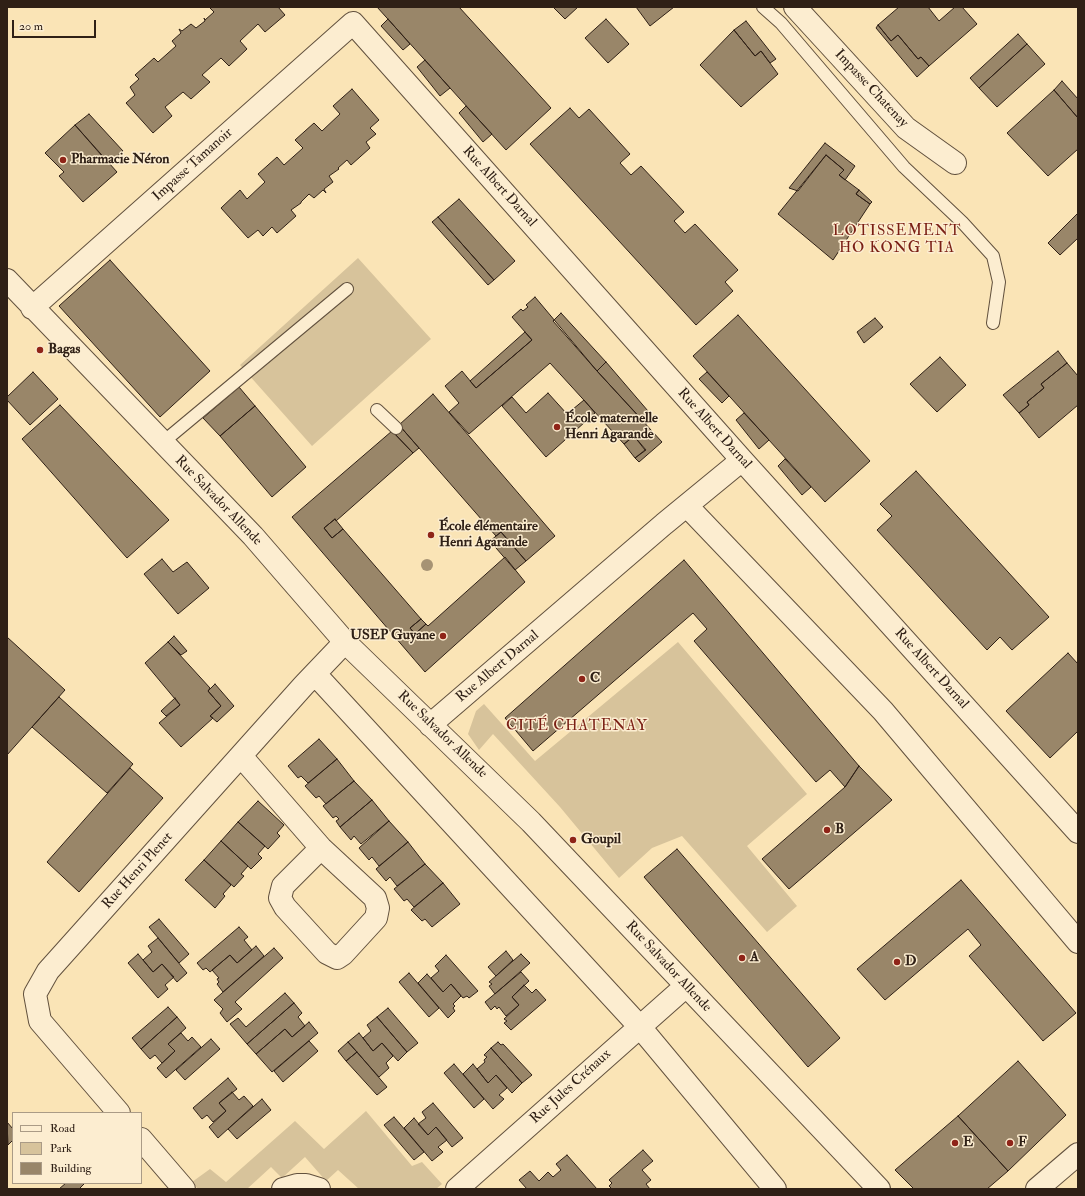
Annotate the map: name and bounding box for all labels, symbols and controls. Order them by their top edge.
scale bar [14,12,98,38]
text: 20 m [19,19,43,34]
street label: Impasse Chatenay [831,47,911,131]
street label: Impasse Tamanoir [150,125,236,205]
street label: Rue Albert Darnal [458,143,540,231]
place label: Pharmacie Néron [71,152,169,168]
marker: Pharmacie Néron [58,155,68,165]
district label: LOTISSEMENT HO KONG TIA [833,223,961,258]
place label: Bagas [48,342,80,358]
marker: Bagas [35,345,45,355]
street label: Rue Albert Darnal [673,385,755,473]
place label: École maternelle Henri Agarande [565,411,658,444]
marker: École maternelle Henri Agarande [552,422,562,432]
street label: Rue Salvador Allende [171,453,265,549]
place label: École élémentaire Henri Agarande [439,519,538,552]
marker: École élémentaire Henri Agarande [426,530,436,540]
street label: Rue Albert Darnal [890,625,972,713]
place label: USEP Guyane [350,628,435,644]
street label: Rue Albert Darnal [453,628,543,706]
marker: USEP Guyane [438,631,448,641]
place label: C [590,671,600,687]
marker: C [577,674,587,684]
street label: Rue Salvador Allende [394,688,490,782]
district label: CITÉ CHATENAY [506,718,648,736]
place label: B [835,822,844,838]
marker: B [822,825,832,835]
street label: Rue Henri Plenet [99,829,177,913]
place label: Goupil [581,832,621,848]
marker: Goupil [568,835,578,845]
street label: Rue Salvador Allende [622,918,714,1016]
place label: A [750,950,759,966]
marker: A [737,953,747,963]
place label: D [905,954,916,970]
marker: D [892,957,902,967]
street label: Rue Jules Crénaux [527,1046,615,1128]
legend [12,1112,142,1184]
text: Road [50,1121,75,1136]
place label: E [963,1135,973,1151]
place label: F [1018,1135,1027,1151]
marker: E [950,1138,960,1148]
marker: F [1005,1138,1015,1148]
text: Park [50,1141,72,1156]
text: Building [50,1161,91,1176]

